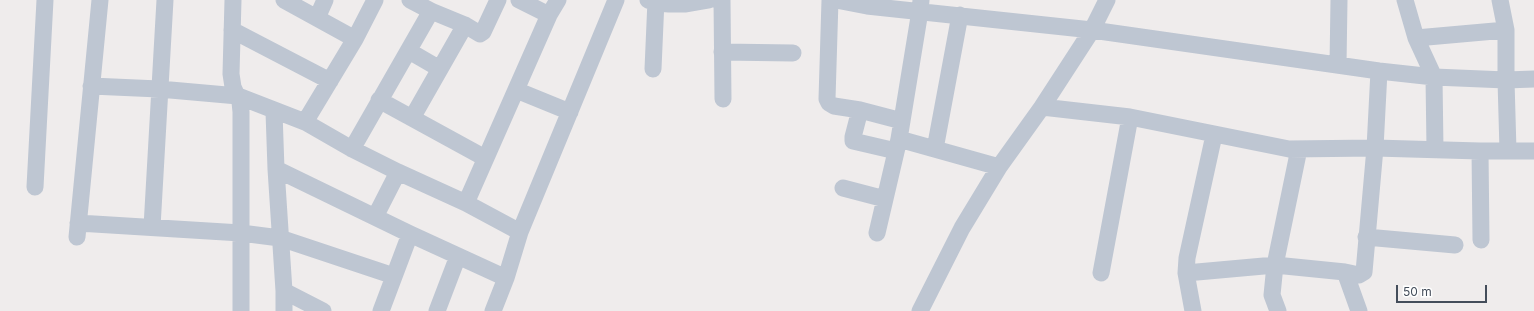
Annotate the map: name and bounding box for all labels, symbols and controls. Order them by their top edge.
scale bar [1398,277,1489,303]
text: 50 m [1403,284,1432,299]

